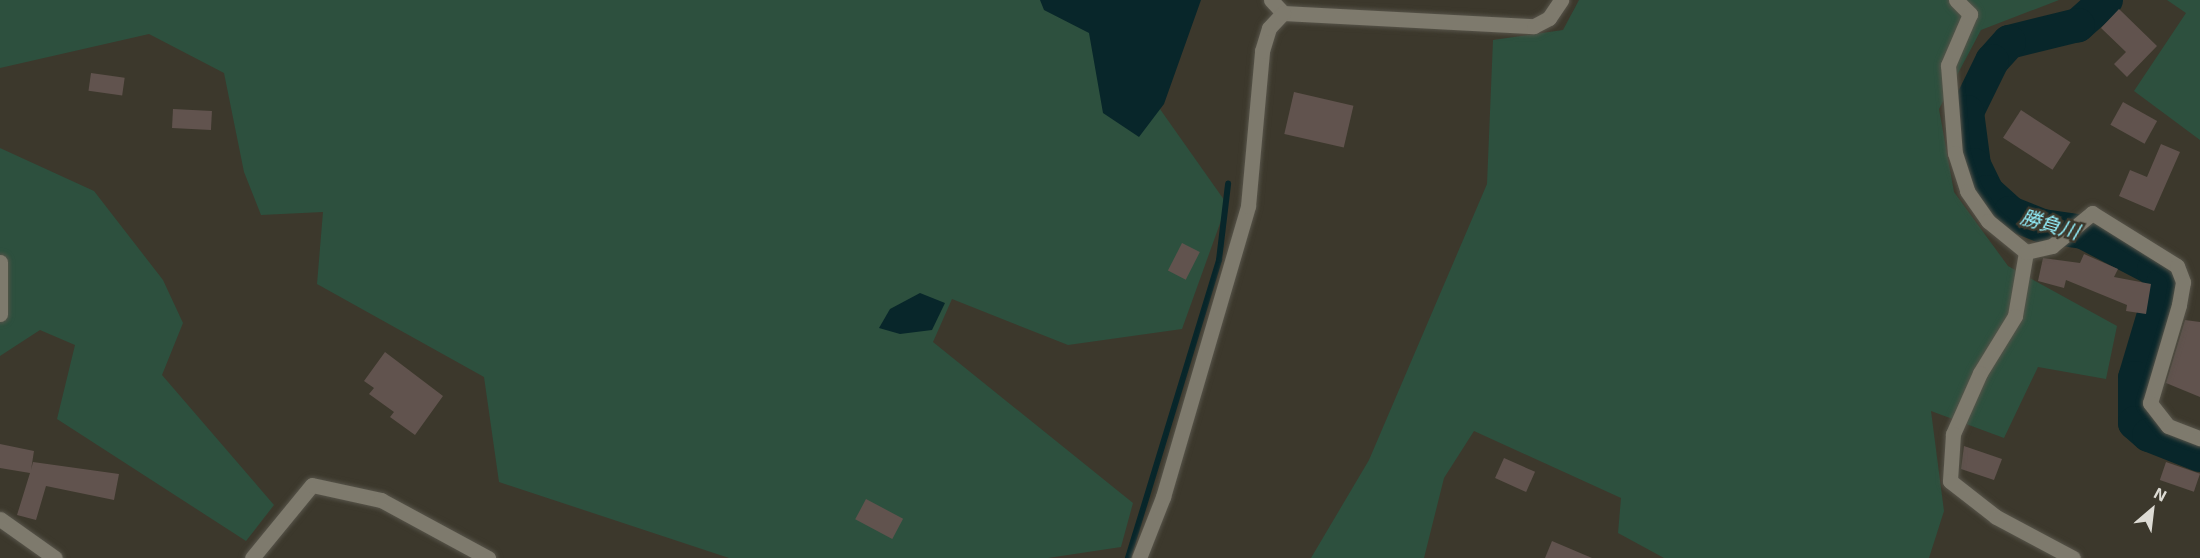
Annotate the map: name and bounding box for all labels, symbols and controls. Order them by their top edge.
water label: 勝負川 [2018,204,2082,244]
north arrow [2122,480,2182,540]
text: N [2151,483,2170,505]

